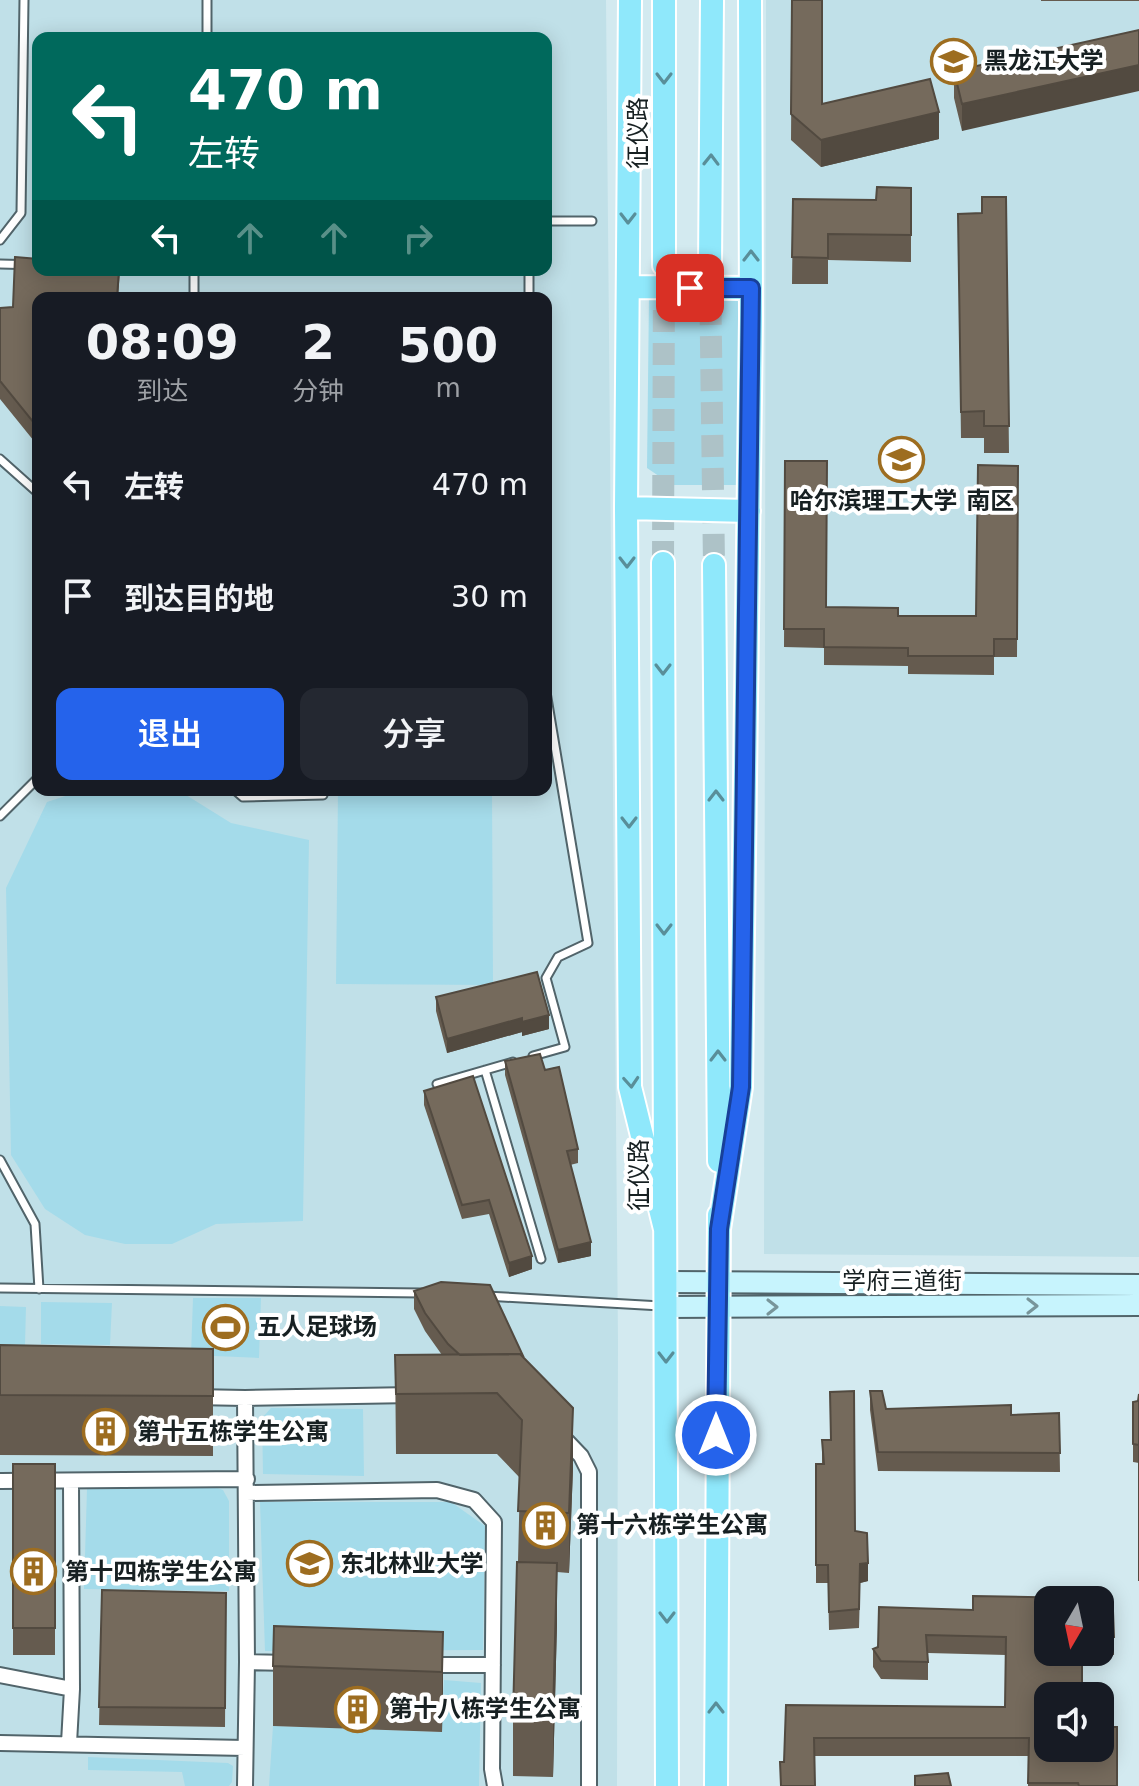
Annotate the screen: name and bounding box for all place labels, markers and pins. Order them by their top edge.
school or university icon: 黑龙江大学 [929,37,977,85]
place label: 黑龙江大学 [984,47,1104,75]
pin [656,254,724,322]
school or university icon: 哈尔滨理工大学 南区 [878,435,926,483]
place label: 哈尔滨理工大学 南区 [790,487,1014,515]
sports icon: 五人足球场 [202,1303,250,1351]
place label: 五人足球场 [257,1313,377,1341]
building icon: 第十五栋学生公寓 [82,1408,130,1456]
place label: 第十五栋学生公寓 [137,1418,329,1446]
building icon: 第十六栋学生公寓 [521,1501,569,1549]
place label: 第十六栋学生公寓 [576,1511,768,1539]
school or university icon: 东北林业大学 [285,1540,333,1588]
building icon: 第十四栋学生公寓 [10,1548,58,1596]
place label: 东北林业大学 [340,1550,484,1578]
place label: 第十四栋学生公寓 [65,1558,257,1586]
building icon: 第十八栋学生公寓 [334,1685,382,1733]
place label: 第十八栋学生公寓 [389,1695,581,1723]

